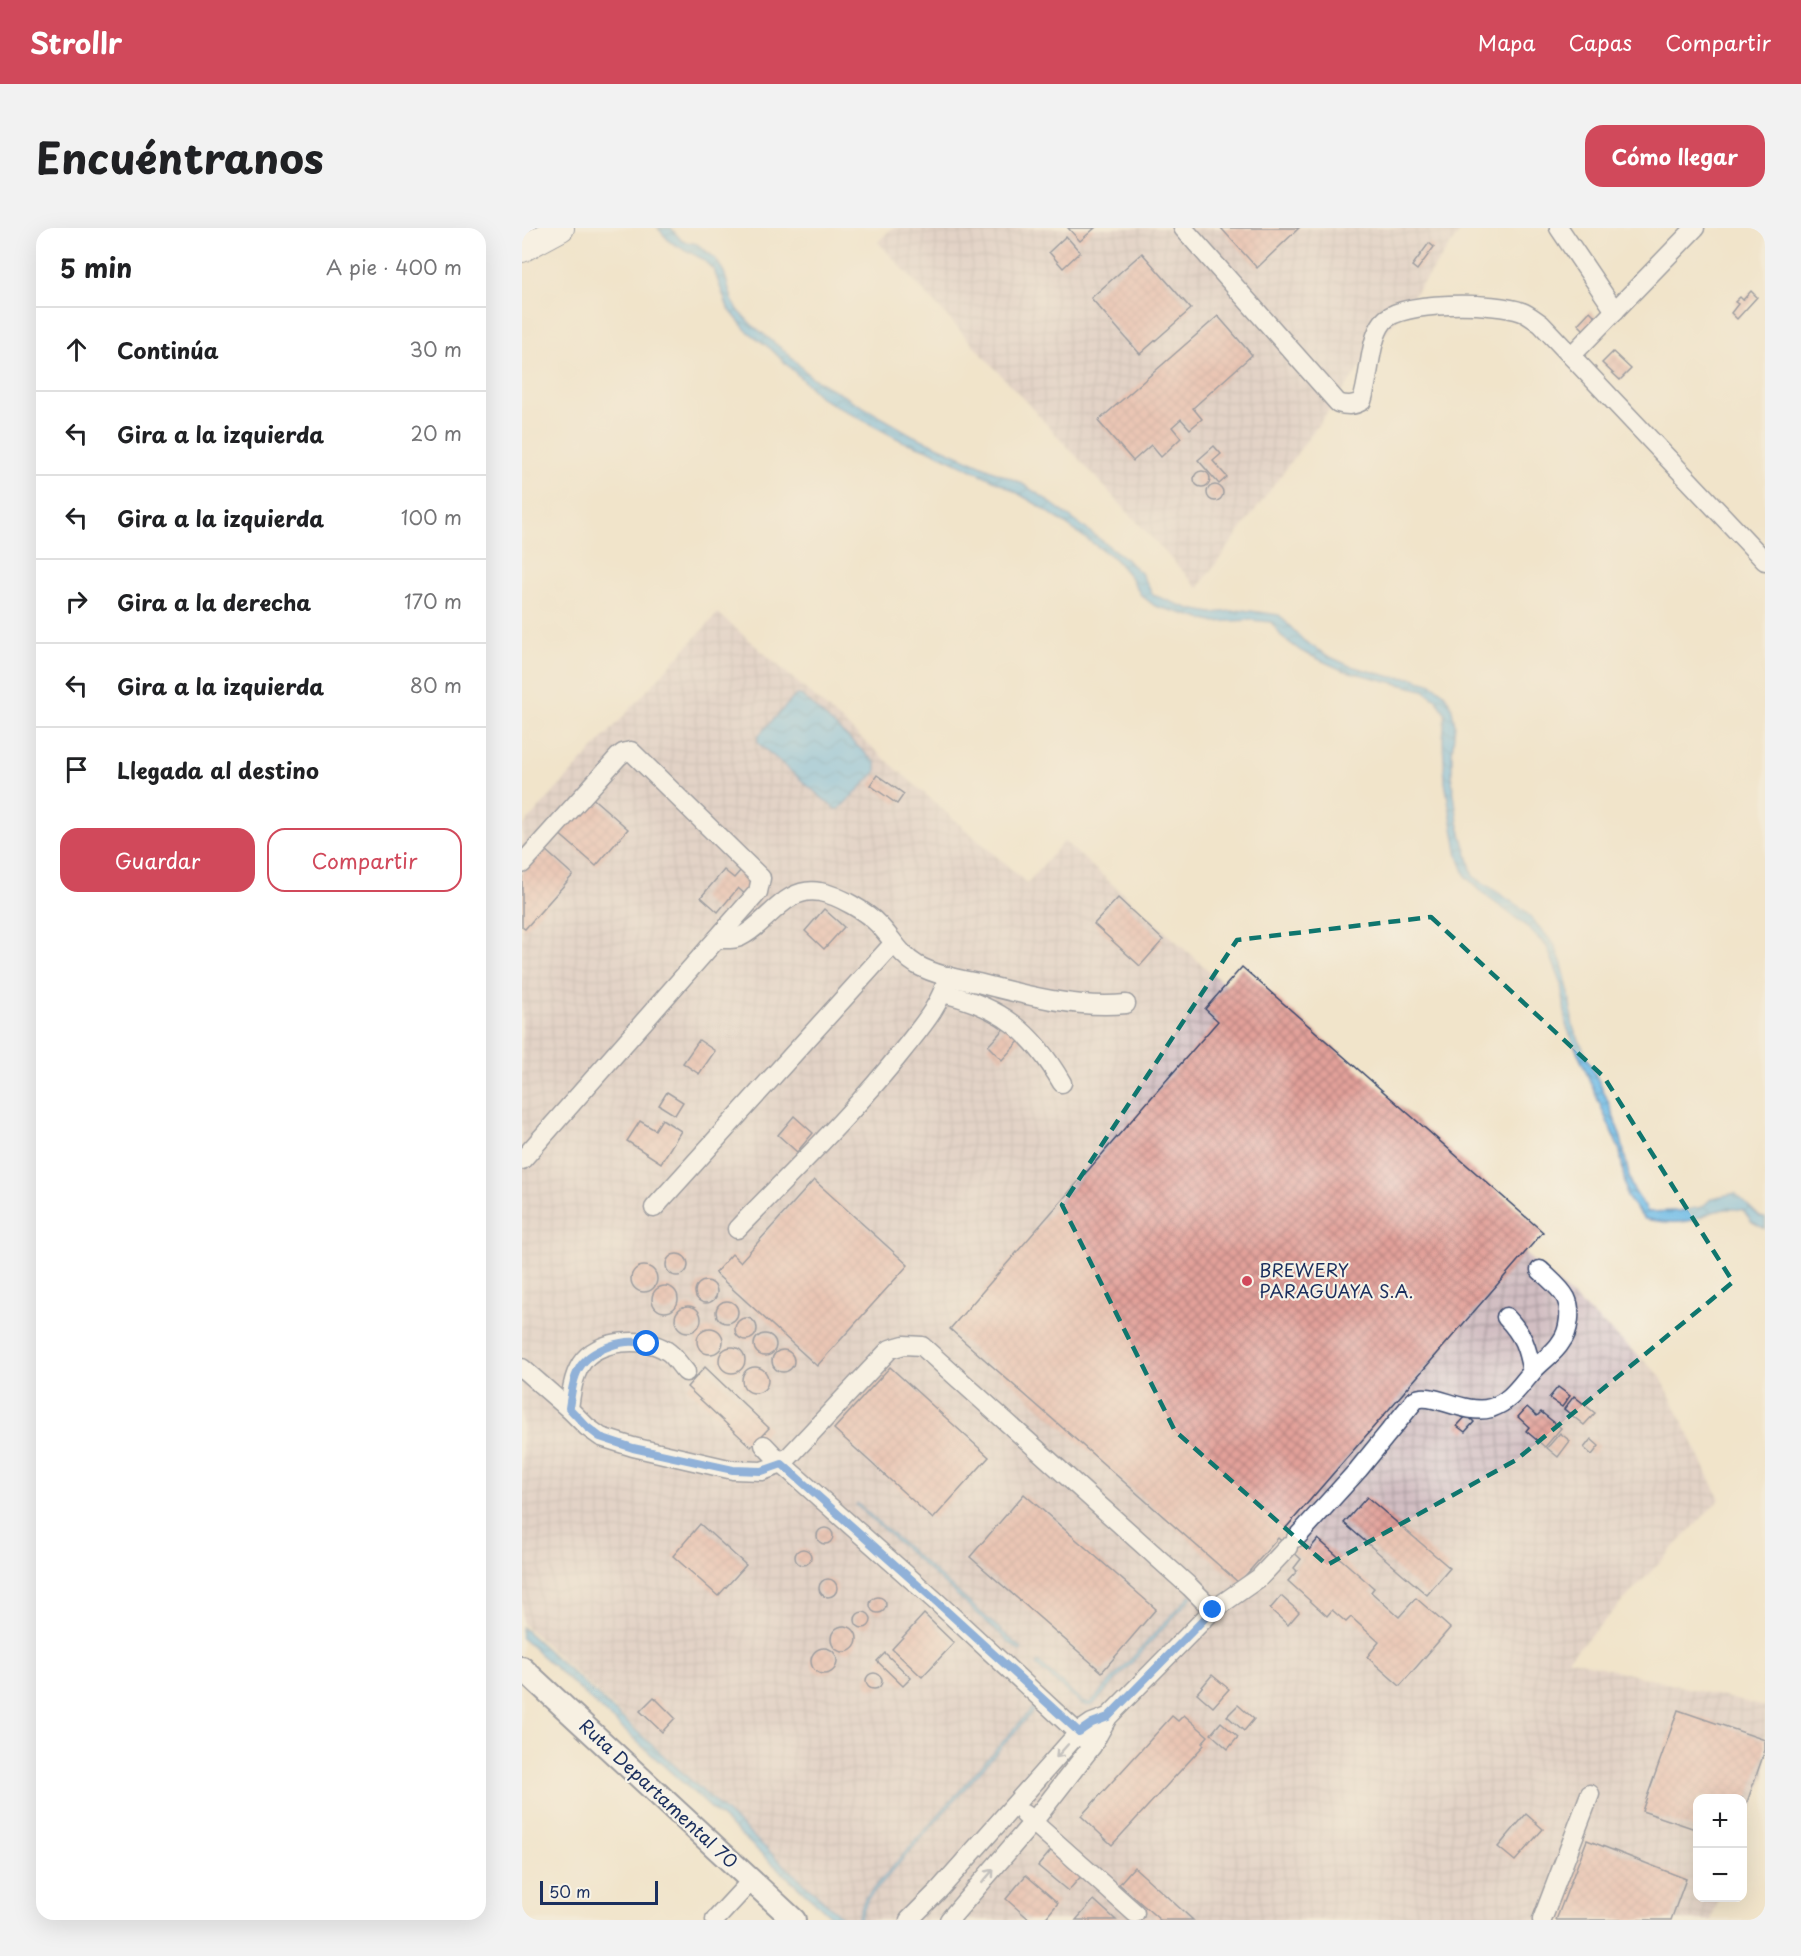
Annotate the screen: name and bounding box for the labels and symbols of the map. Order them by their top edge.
place label: BREWERY PARAGUAYA S.A. [1259,1256,1414,1304]
marker: BREWERY PARAGUAYA S.A. [1240,1274,1254,1288]
route start [633,1330,659,1356]
route end [1199,1596,1225,1622]
street label: Ruta Departamental 70 [574,1712,744,1874]
one-way arrow [1055,1743,1069,1758]
one-way arrow [981,1868,994,1884]
scale bar [540,1878,658,1906]

